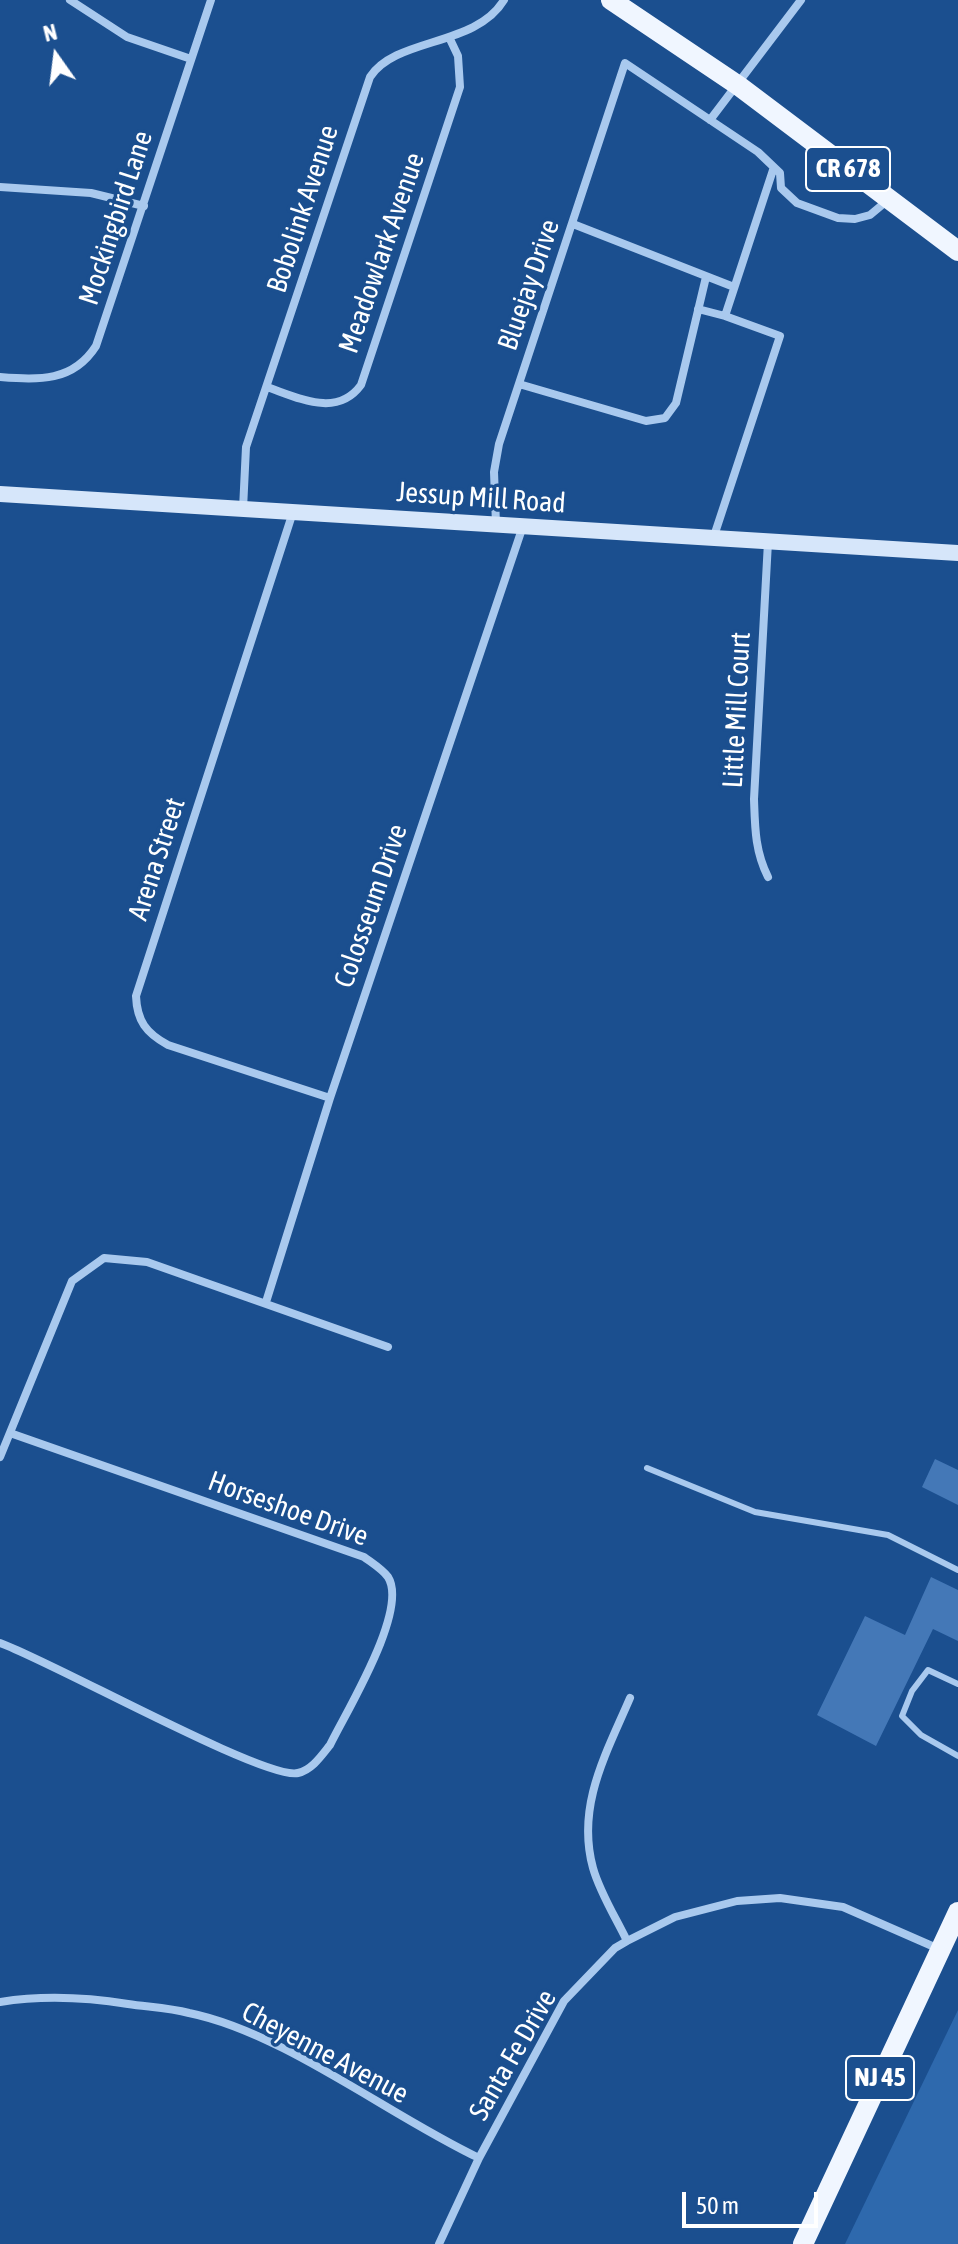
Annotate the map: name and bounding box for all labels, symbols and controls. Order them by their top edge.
north arrow [16,16,96,96]
text: N [41,19,60,47]
street label: Bobolink Avenue [260,121,346,297]
street label: Mockingbird Lane [72,127,160,309]
road number: CR 678 [806,147,890,191]
street label: Meadowlark Avenue [332,148,432,358]
street label: Bluejay Drive [491,215,567,355]
street label: Jessup Mill Road [395,475,567,521]
street label: Little Mill Court [716,631,758,789]
street label: Arena Street [121,794,193,924]
street label: Colosseum Drive [327,820,415,992]
street label: Horseshoe Drive [203,1465,373,1553]
street label: Santa Fe Drive [462,1984,564,2126]
street label: Cheyenne Avenue [236,1995,414,2111]
road number: NJ 45 [846,2056,914,2100]
scale bar [686,2176,822,2226]
text: 50 m [696,2192,739,2219]

